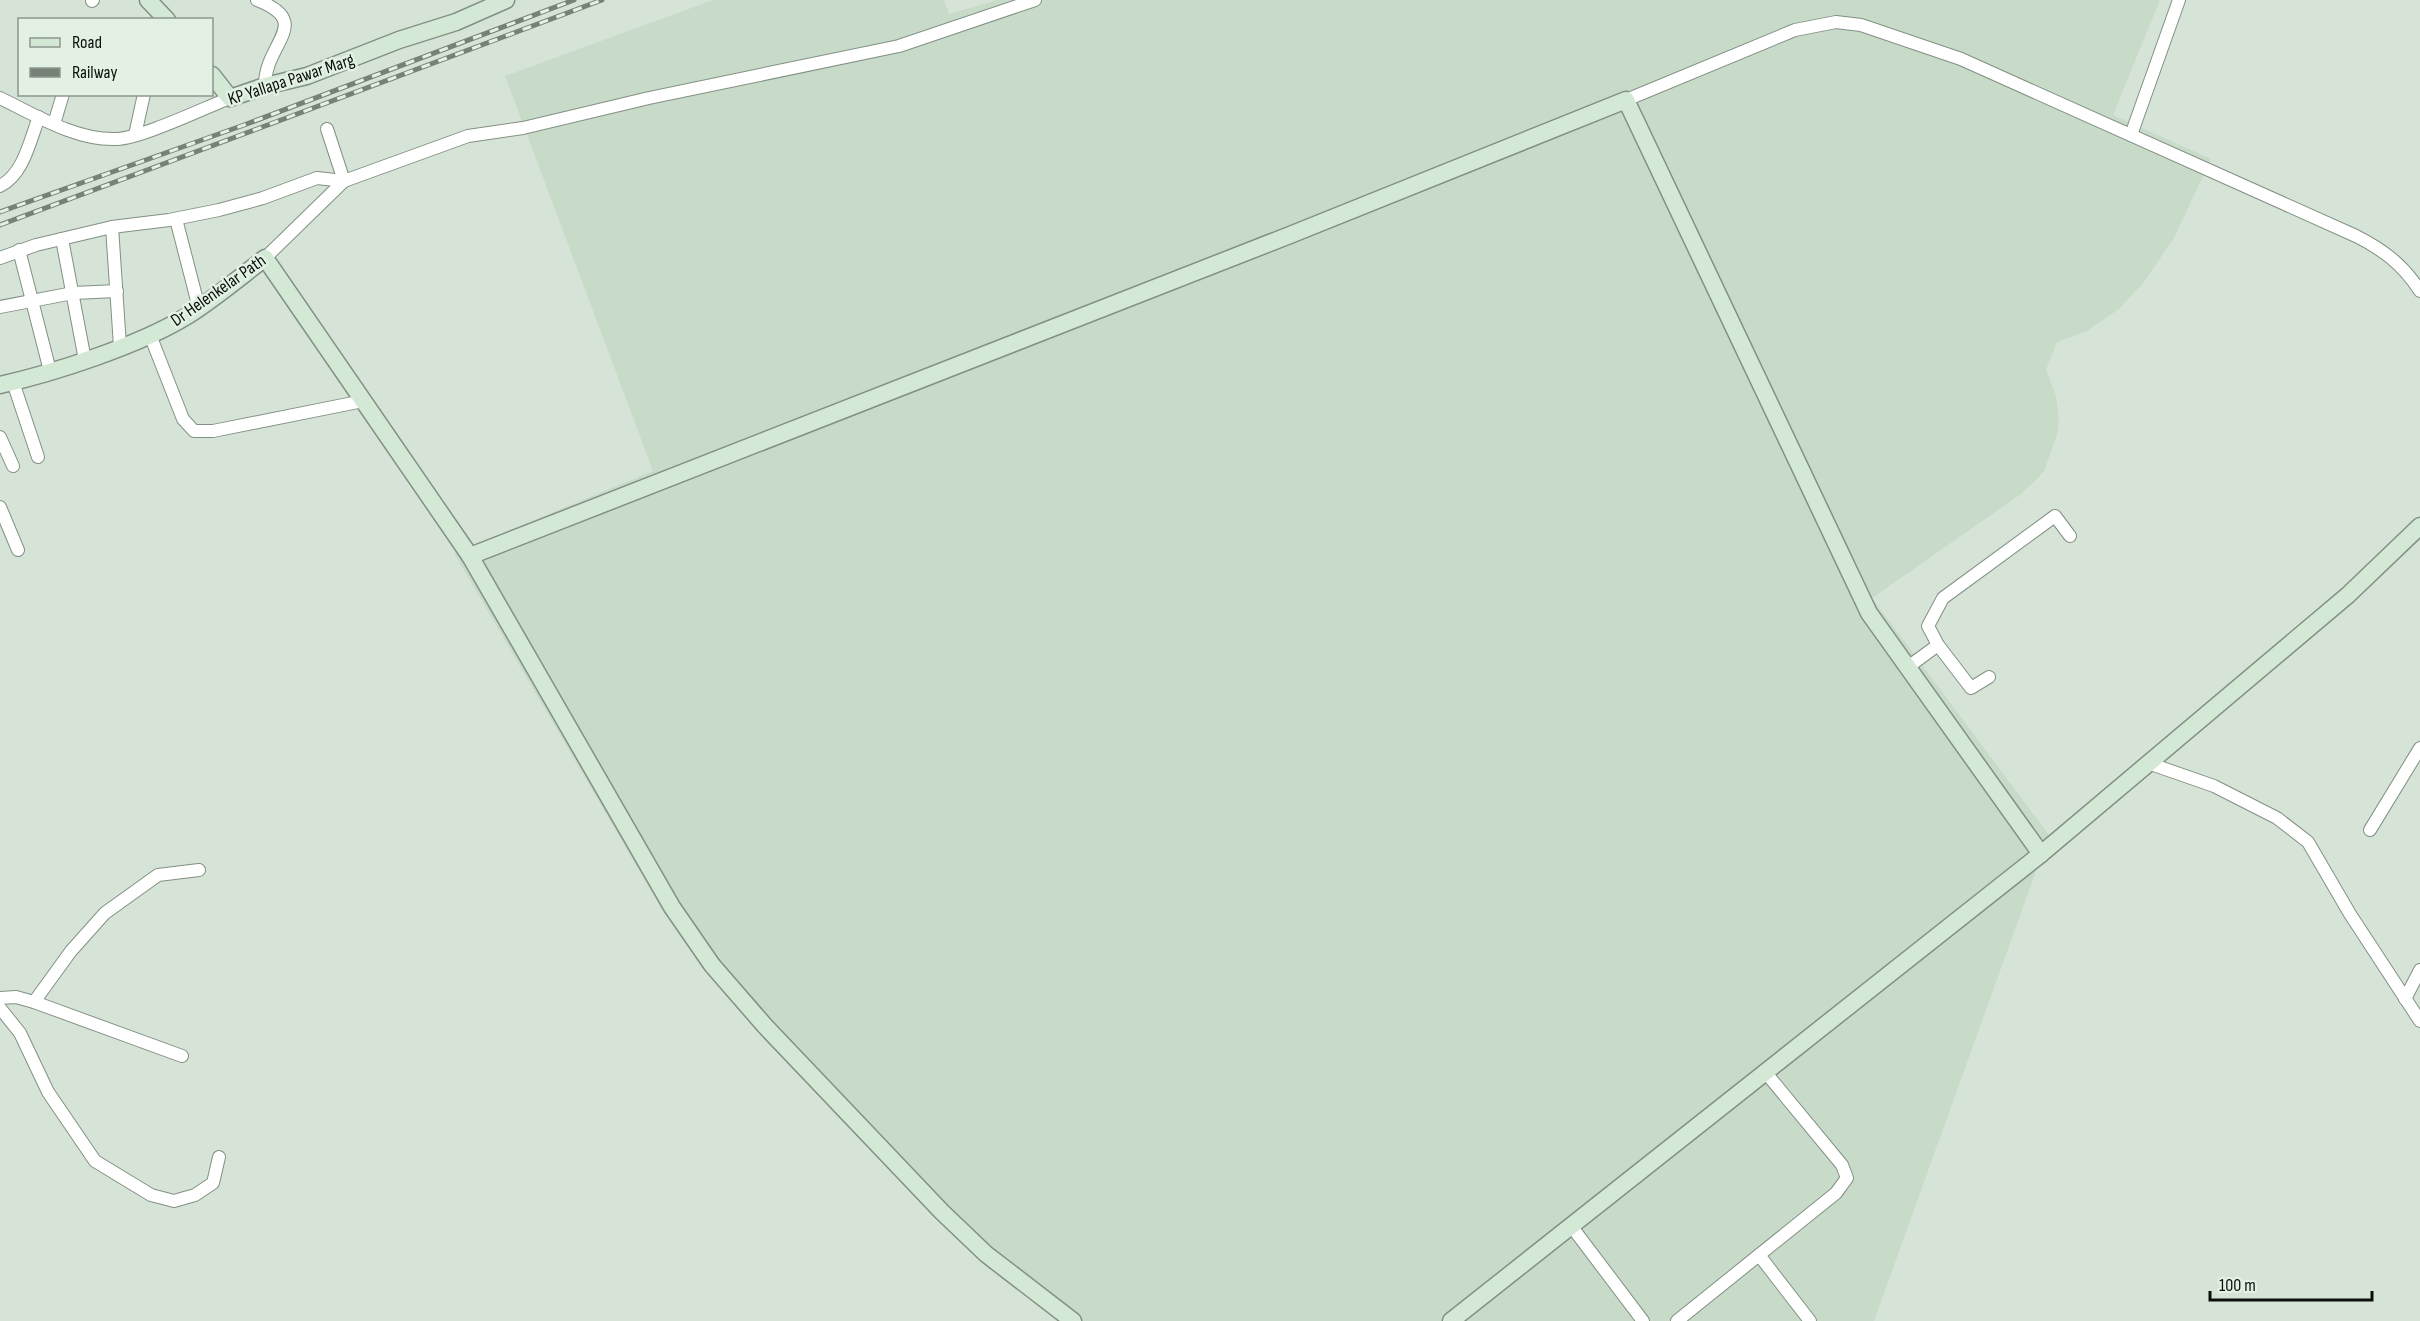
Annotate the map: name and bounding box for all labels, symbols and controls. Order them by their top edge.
legend [18,18,213,96]
text: Road [72,32,102,53]
street label: KP Yallapa Pawar Marg [225,49,357,110]
text: Railway [72,62,117,83]
street label: Dr Helenkelar Path [167,250,270,331]
scale bar [2210,1264,2372,1302]
text: 100 m [2219,1275,2256,1296]

